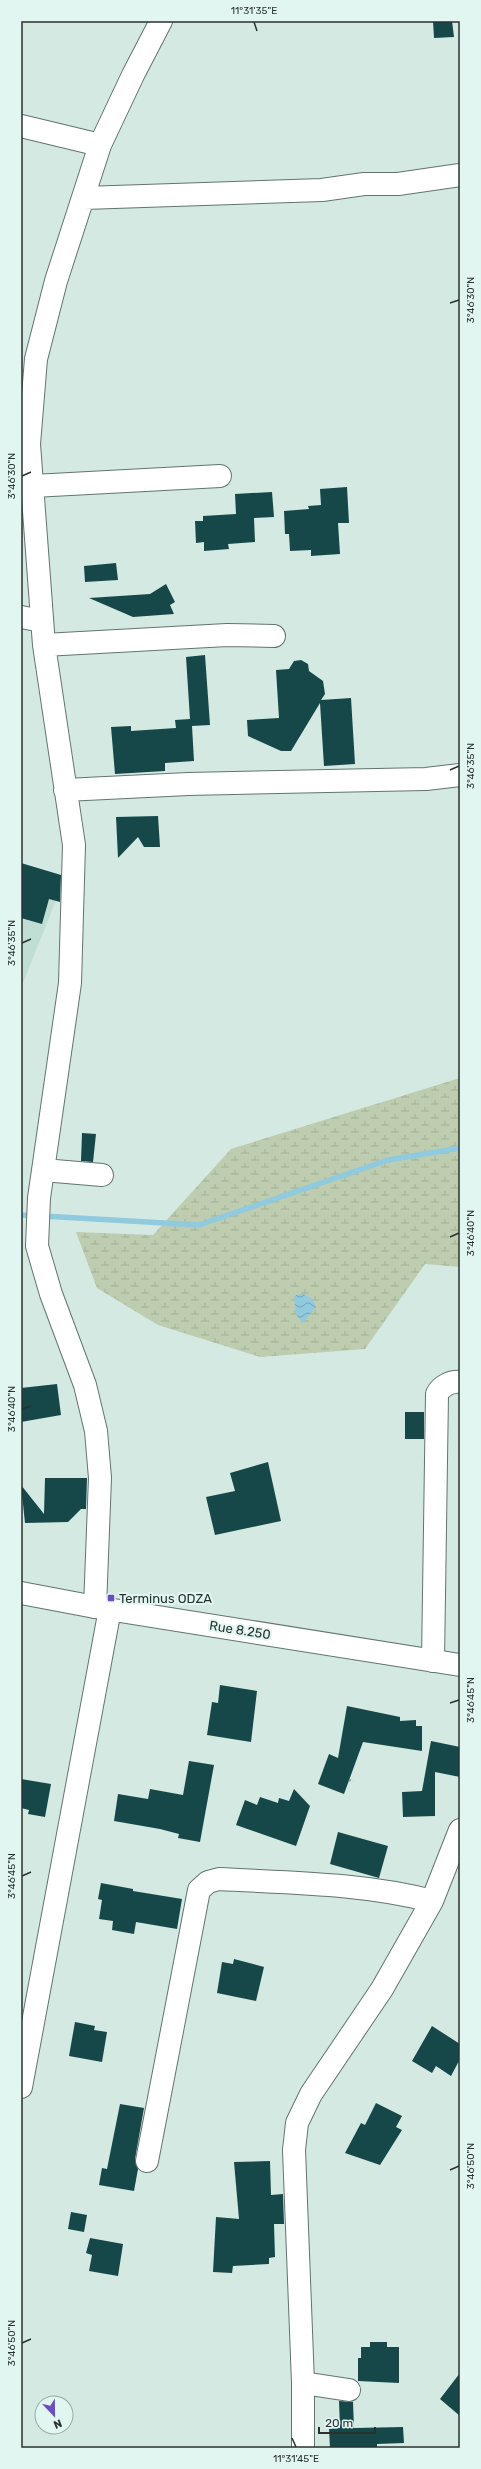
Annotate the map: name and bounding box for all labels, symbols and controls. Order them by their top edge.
text: 11°31'35"E [231,5,277,17]
text: 3°46'30"N [465,277,477,323]
text: 3°46'30"N [6,453,18,499]
text: 3°46'35"N [465,743,477,789]
text: 3°46'35"N [6,920,18,966]
text: 3°46'40"N [465,1210,477,1256]
text: 3°46'40"N [6,1386,18,1432]
place label: Terminus ODZA [119,1591,212,1606]
marker: Terminus ODZA [106,1593,116,1603]
street label: Rue 8.250 [208,1618,272,1642]
text: 3°46'45"N [465,1677,477,1723]
text: 3°46'45"N [6,1853,18,1899]
text: 3°46'50"N [465,2143,477,2189]
text: 3°46'50"N [6,2320,18,2366]
north arrow [34,2395,74,2435]
scale bar [319,2409,375,2435]
text: N [51,2416,64,2431]
text: 20 m [325,2416,353,2430]
text: 11°31'45"E [273,2453,319,2465]

